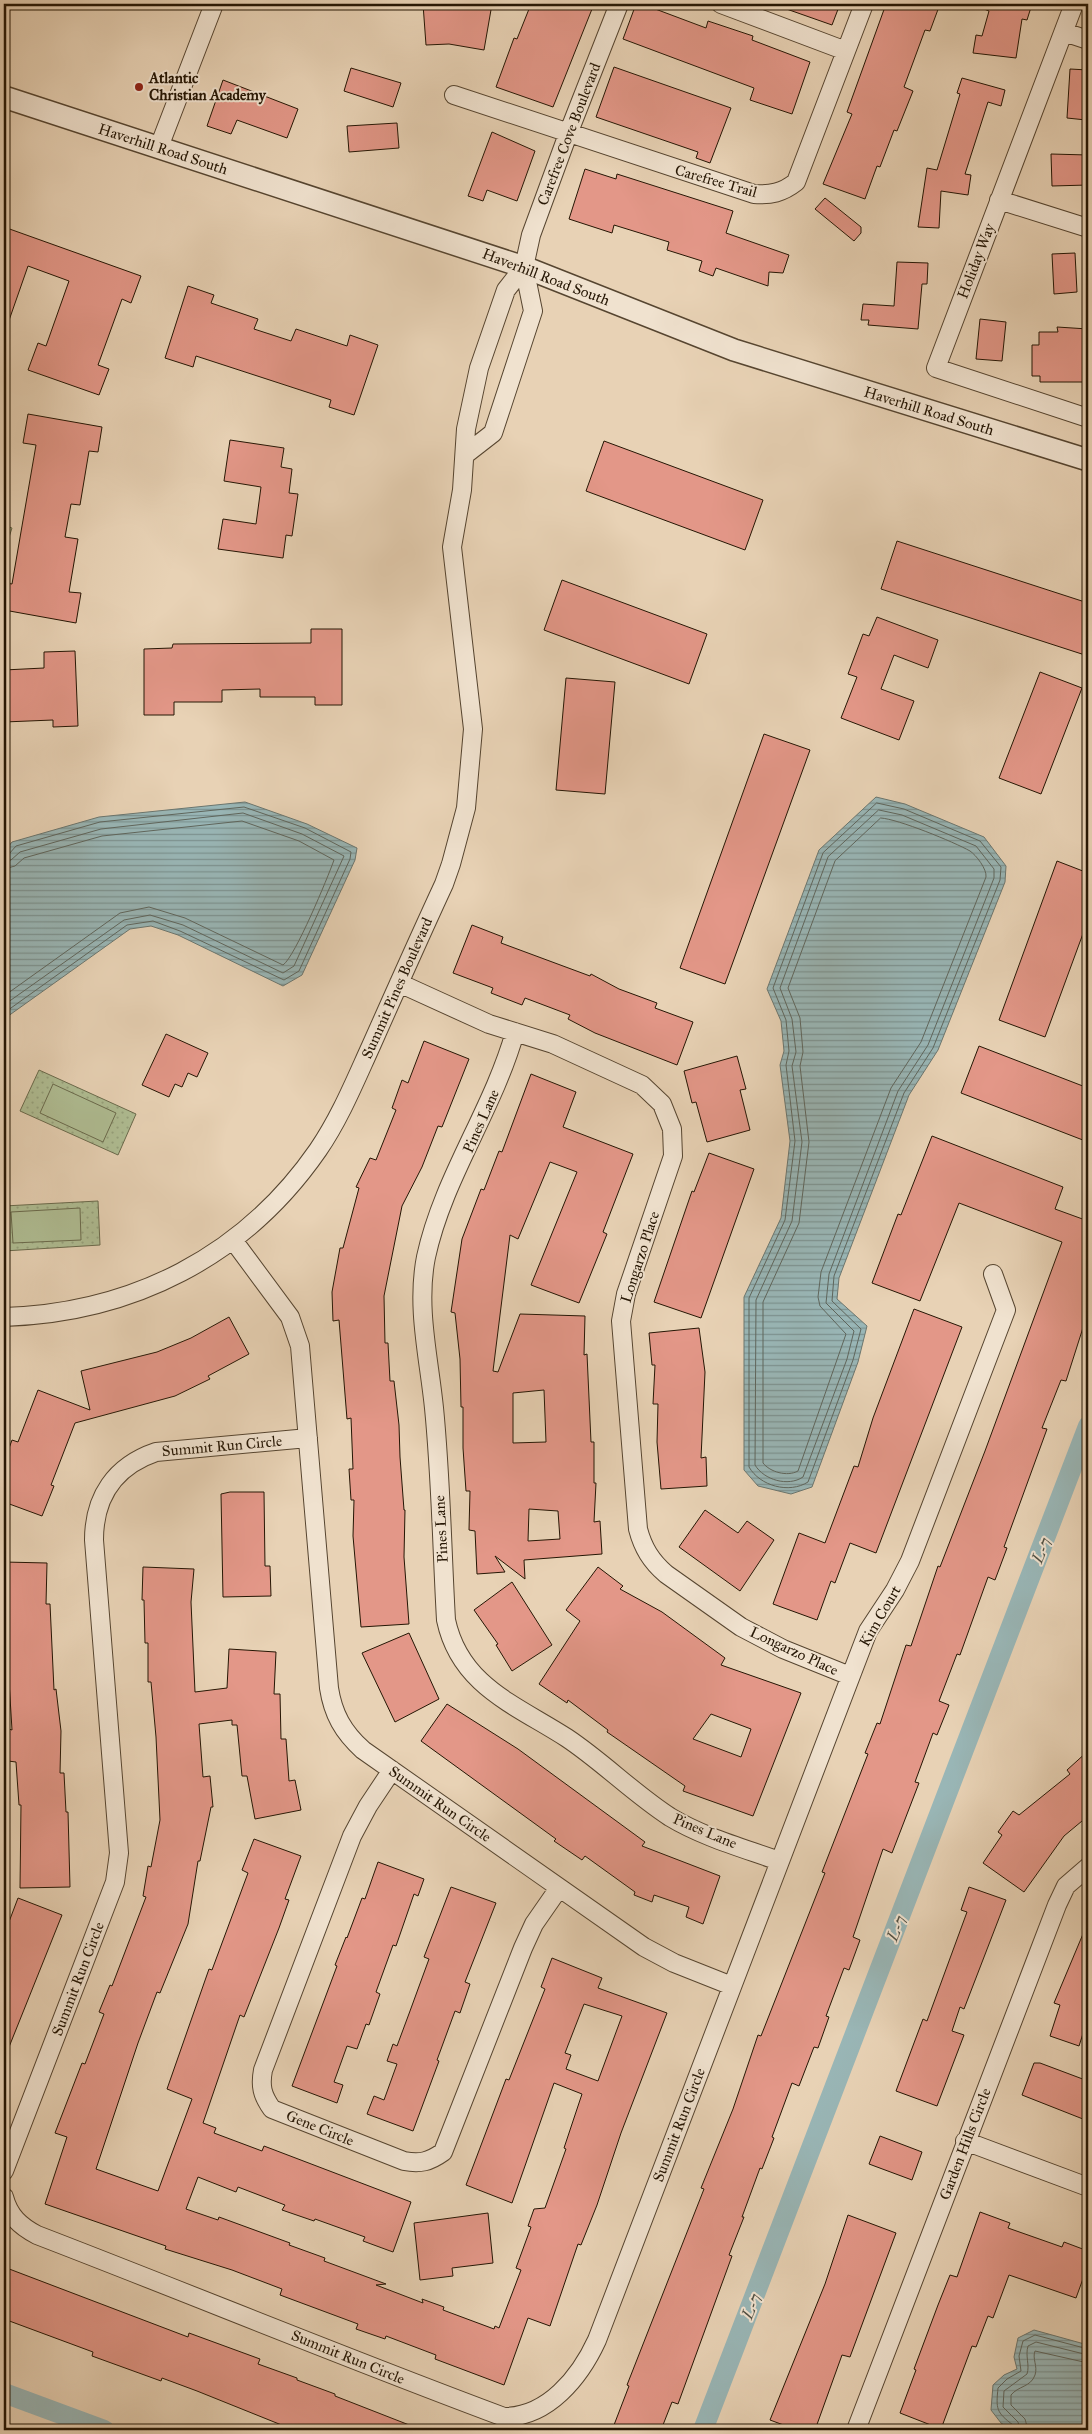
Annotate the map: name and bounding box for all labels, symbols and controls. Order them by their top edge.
street label: Carefree Cove Boulevard [533,60,605,208]
place label: Atlantic Christian Academy [148,69,267,105]
marker: Atlantic Christian Academy [133,81,145,93]
street label: Haverhill Road South [96,120,231,179]
street label: Carefree Trail [673,161,760,202]
street label: Holiday Way [953,220,999,301]
street label: Haverhill Road South [480,244,613,310]
street label: Haverhill Road South [862,383,997,440]
street label: Summit Pines Boulevard [358,914,436,1061]
street label: Pines Lane [459,1086,503,1156]
street label: Longarzo Place [617,1209,663,1305]
street label: Summit Run Circle [161,1432,283,1460]
street label: Pines Lane [430,1495,452,1563]
water label: L-7 [1027,1534,1055,1567]
street label: Kim Court [855,1582,905,1650]
street label: Longarzo Place [747,1623,841,1679]
street label: Summit Run Circle [385,1762,495,1846]
street label: Pines Lane [670,1810,740,1852]
water label: L-7 [882,1912,910,1945]
street label: Summit Run Circle [48,1919,108,2039]
street label: Summit Run Circle [649,2065,709,2185]
street label: Garden Hills Circle [935,2086,995,2202]
street label: Gene Circle [284,2106,356,2150]
water label: L-7 [737,2290,765,2323]
street label: Summit Run Circle [289,2326,407,2388]

